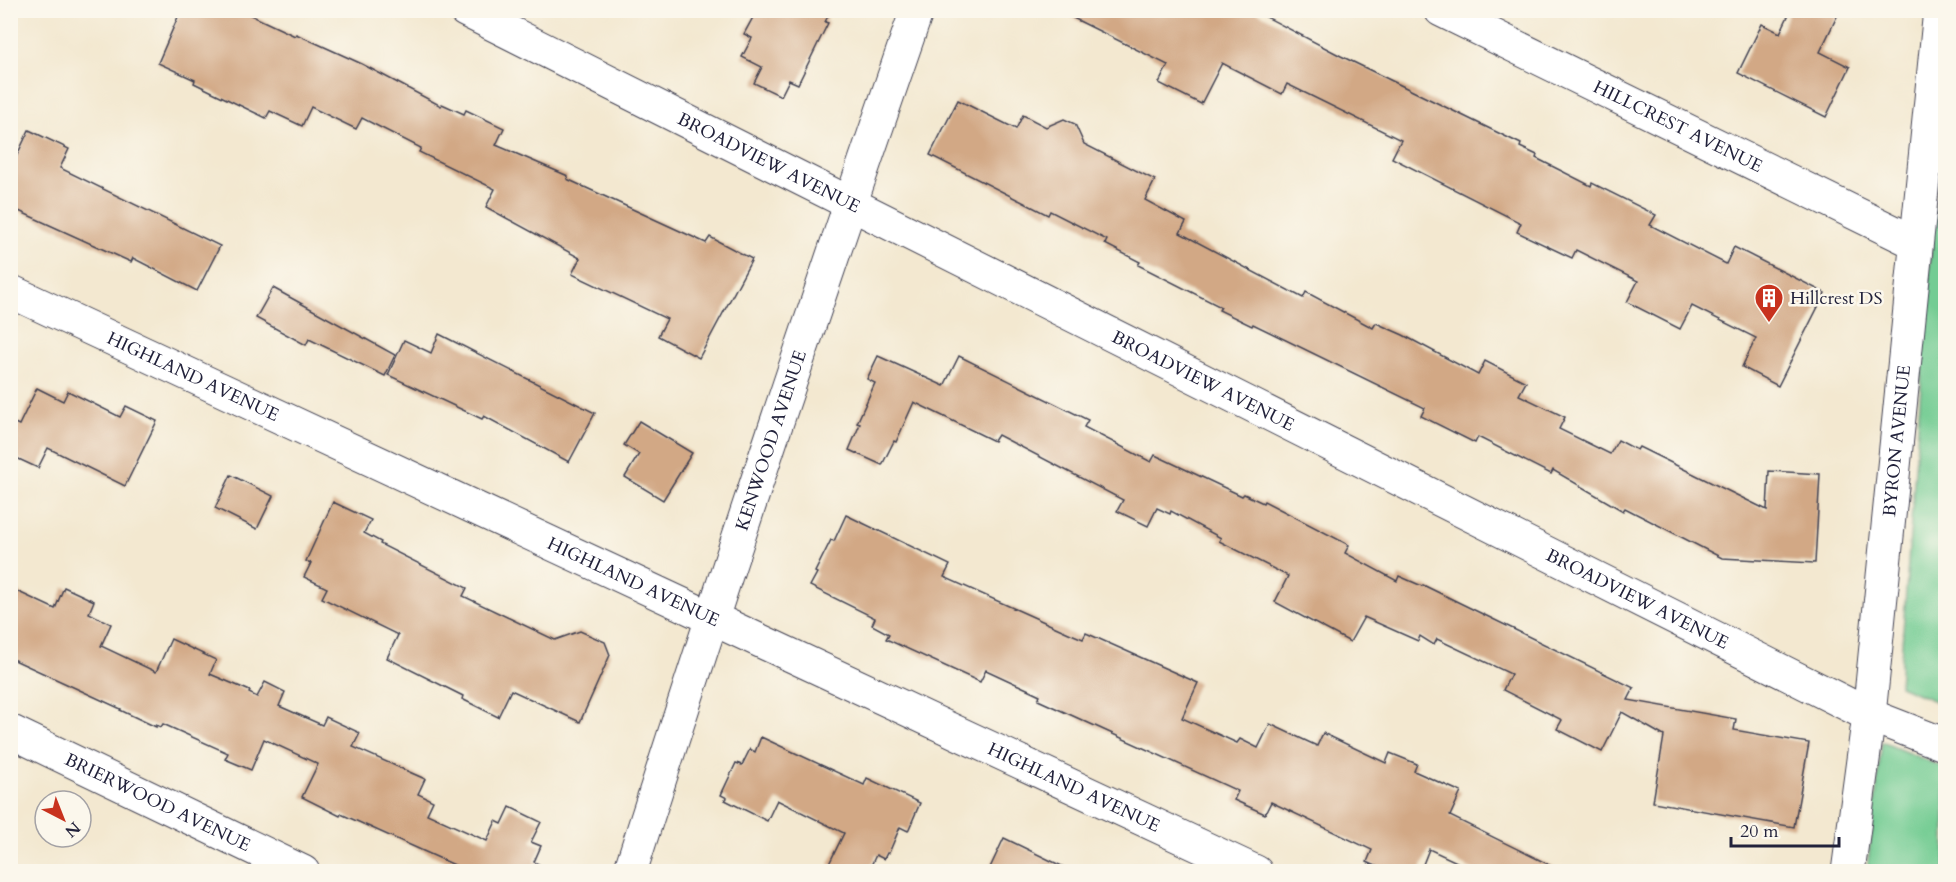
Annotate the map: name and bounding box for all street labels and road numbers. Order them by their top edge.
street label: HILLCREST AVENUE [1589,74,1767,178]
street label: BROADVIEW AVENUE [673,106,864,219]
street label: BROADVIEW AVENUE [1108,324,1299,437]
street label: HIGHLAND AVENUE [103,325,283,427]
street label: KENWOOD AVENUE [729,347,813,534]
street label: BYRON AVENUE [1877,364,1917,518]
street label: HIGHLAND AVENUE [543,531,724,633]
street label: BROADVIEW AVENUE [1542,542,1733,655]
street label: HIGHLAND AVENUE [984,736,1164,838]
street label: BRIERWOOD AVENUE [61,747,253,855]

